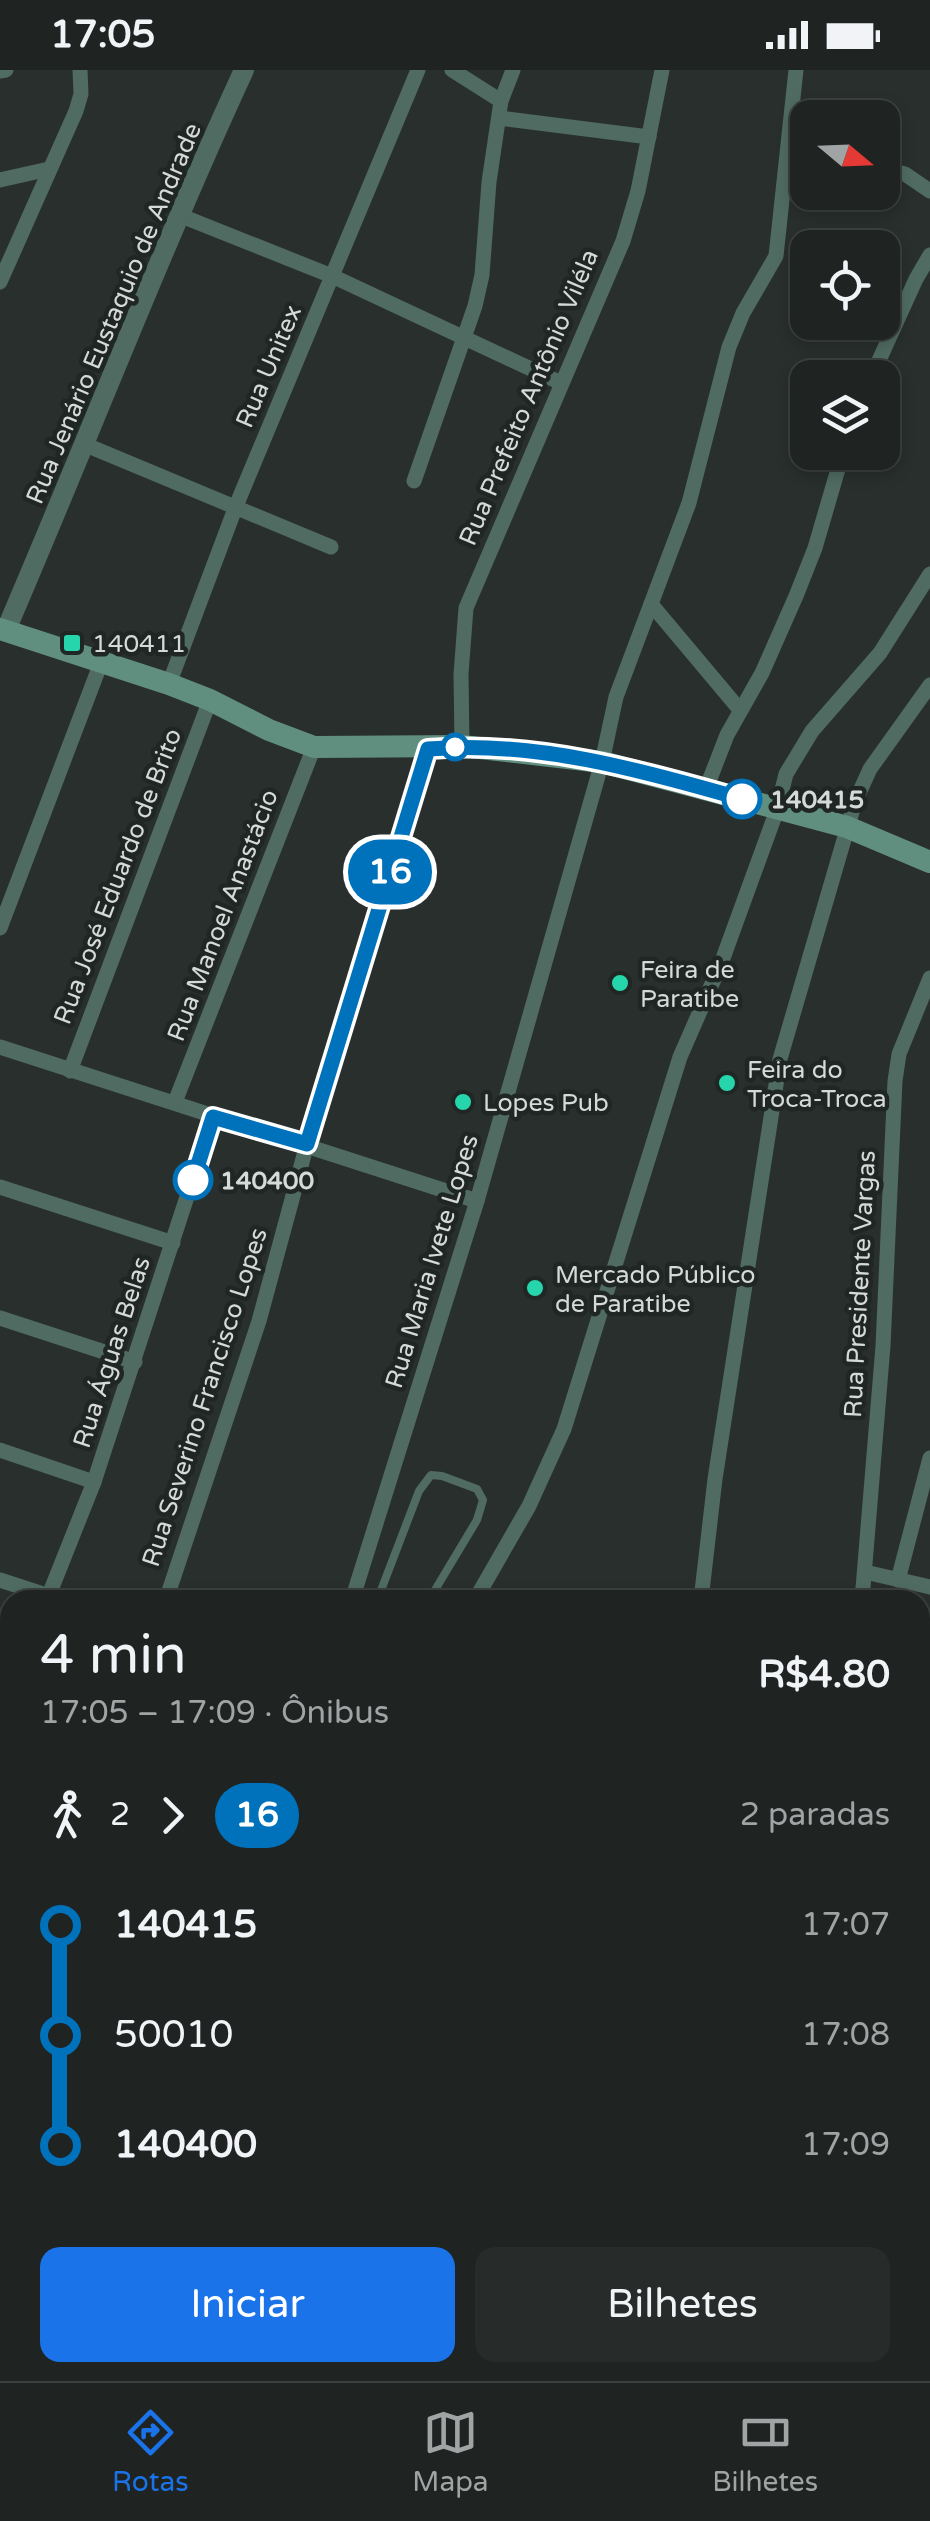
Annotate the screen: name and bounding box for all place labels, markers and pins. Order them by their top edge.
place label: 140411 [92,629,186,659]
marker: 140411 [61,632,83,654]
unlabelled marker [442,734,468,760]
marker: 140415 [723,780,761,818]
place label: 140415 [770,785,864,815]
place label: Feira de Paratibe [640,955,739,1014]
marker: Feira de Paratibe [609,972,631,994]
place label: Feira do Troca-Troca [747,1055,887,1114]
marker: Feira do Troca-Troca [716,1072,738,1094]
place label: Lopes Pub [483,1088,609,1118]
marker: Lopes Pub [452,1091,474,1113]
marker: 140400 [174,1161,212,1199]
place label: 140400 [220,1166,315,1196]
place label: Mercado Público de Paratibe [555,1260,756,1319]
marker: Mercado Público de Paratibe [524,1277,546,1299]

